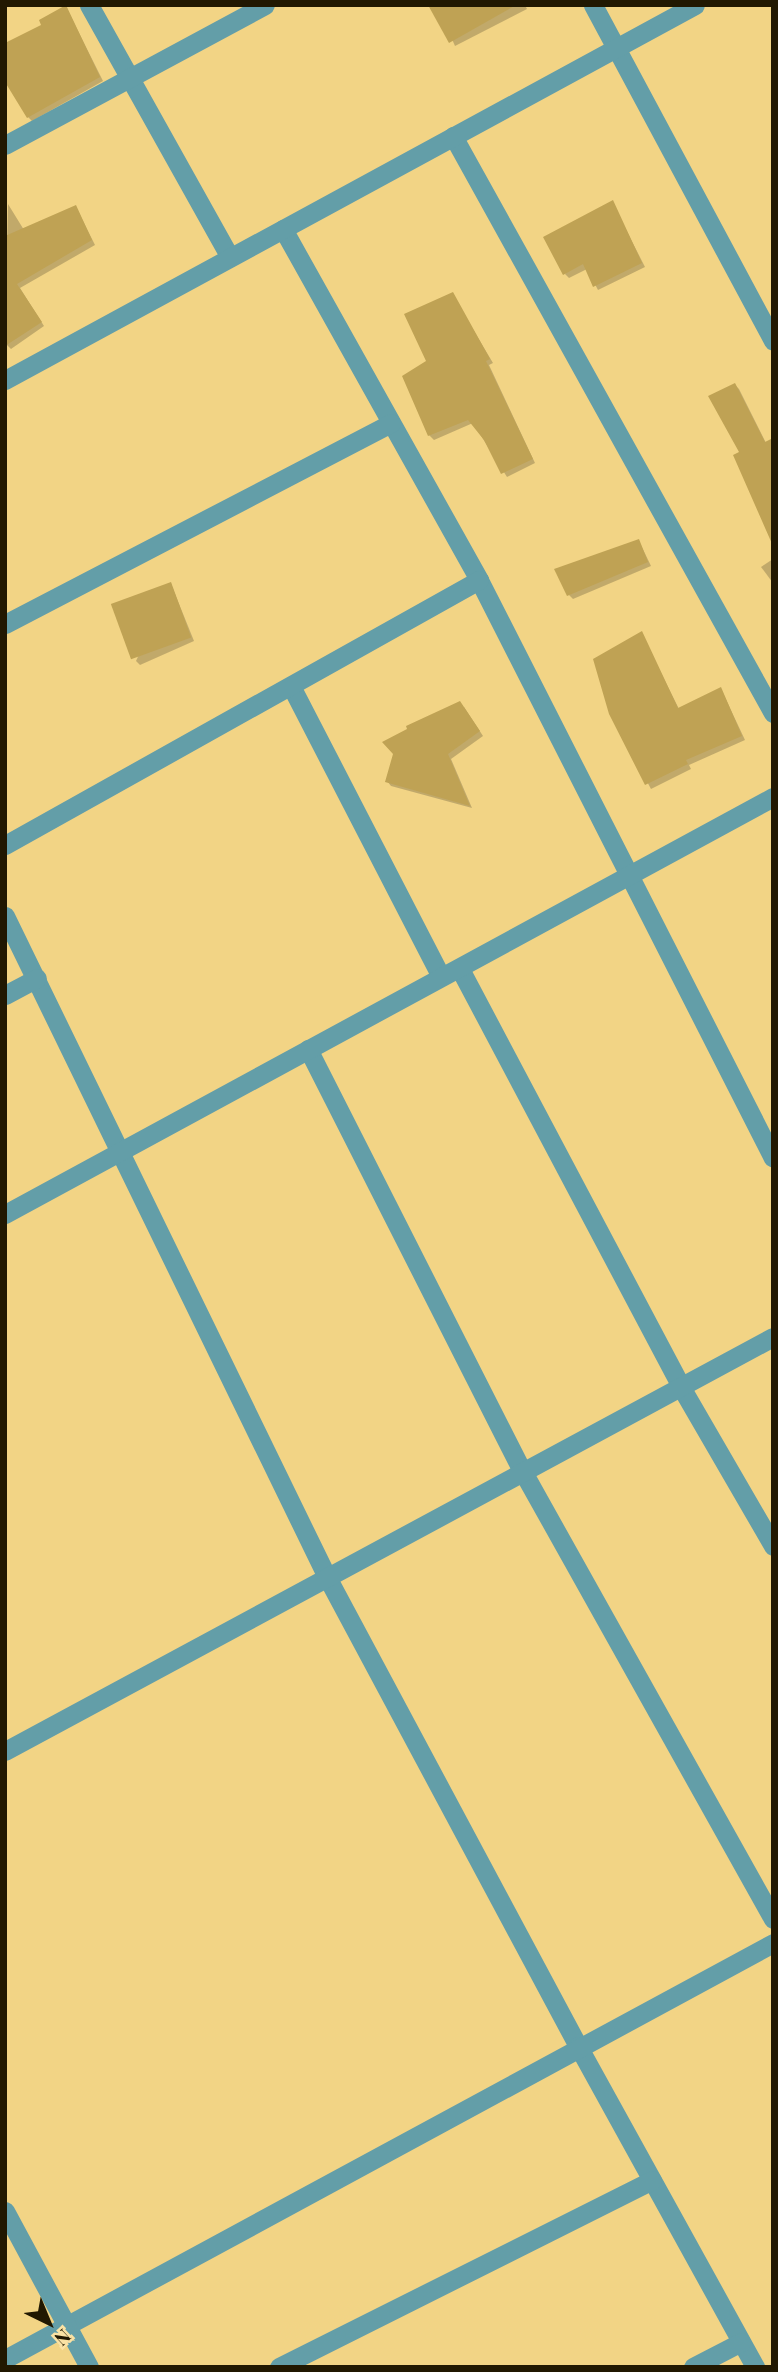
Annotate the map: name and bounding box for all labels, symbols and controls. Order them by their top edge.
north arrow [14,2288,84,2358]
text: N [49,2324,77,2353]

